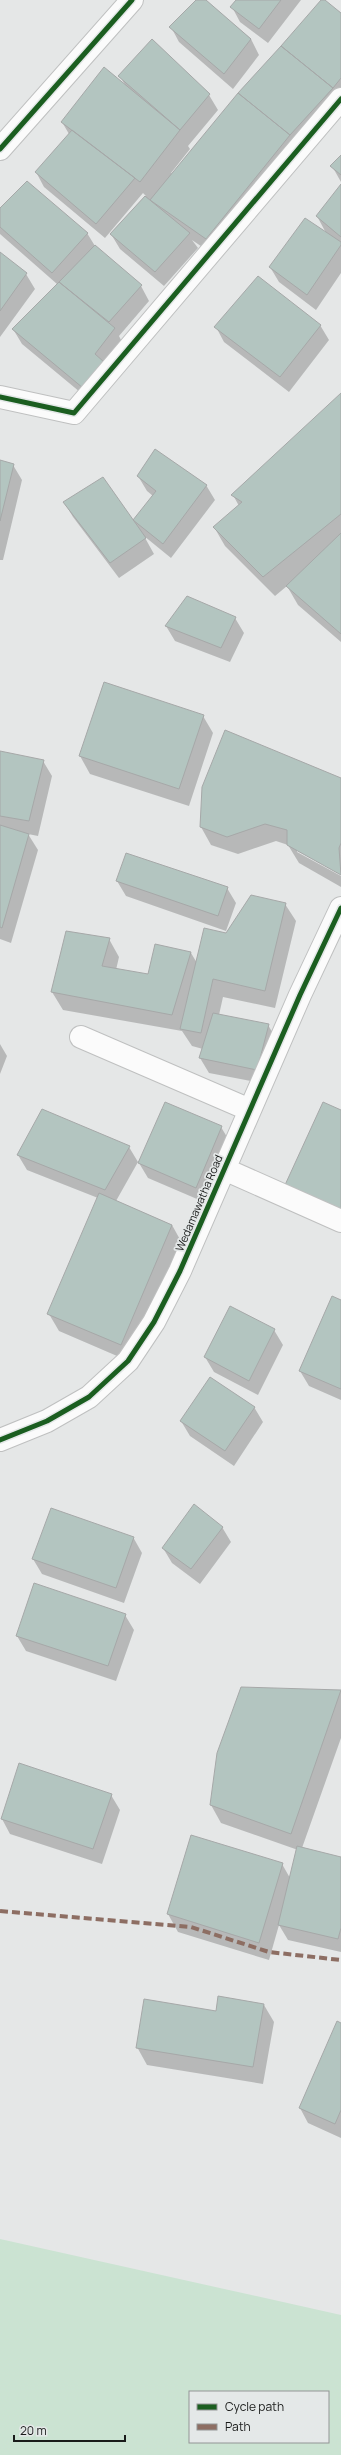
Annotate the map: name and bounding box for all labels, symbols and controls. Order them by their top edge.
street label: Wedamawatha Road [171,1152,226,1253]
legend [189,2391,329,2443]
text: Cycle path [225,2398,284,2415]
scale bar [14,2417,125,2443]
text: Path [225,2418,251,2435]
text: 20 m [20,2422,47,2439]

